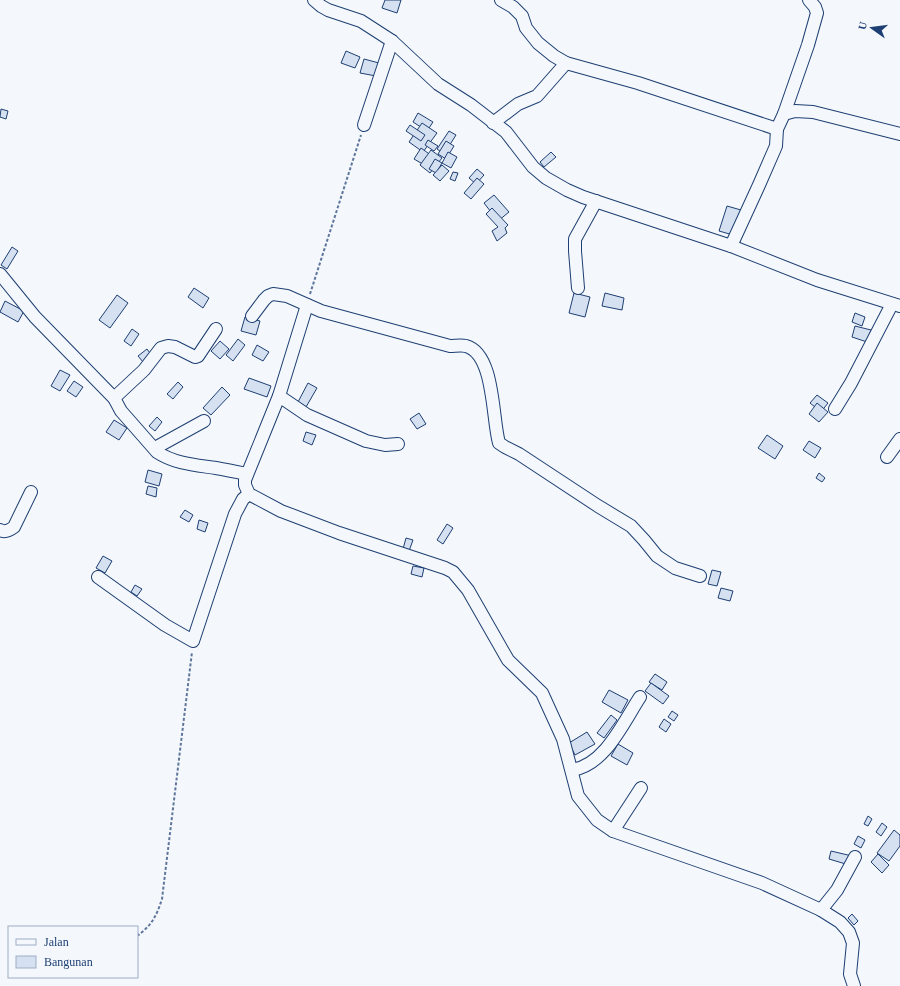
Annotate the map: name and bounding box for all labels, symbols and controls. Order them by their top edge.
north arrow [852,8,892,48]
text: U [856,20,869,31]
legend [8,926,138,978]
text: Jalan [44,935,69,949]
text: Bangunan [44,955,93,969]

